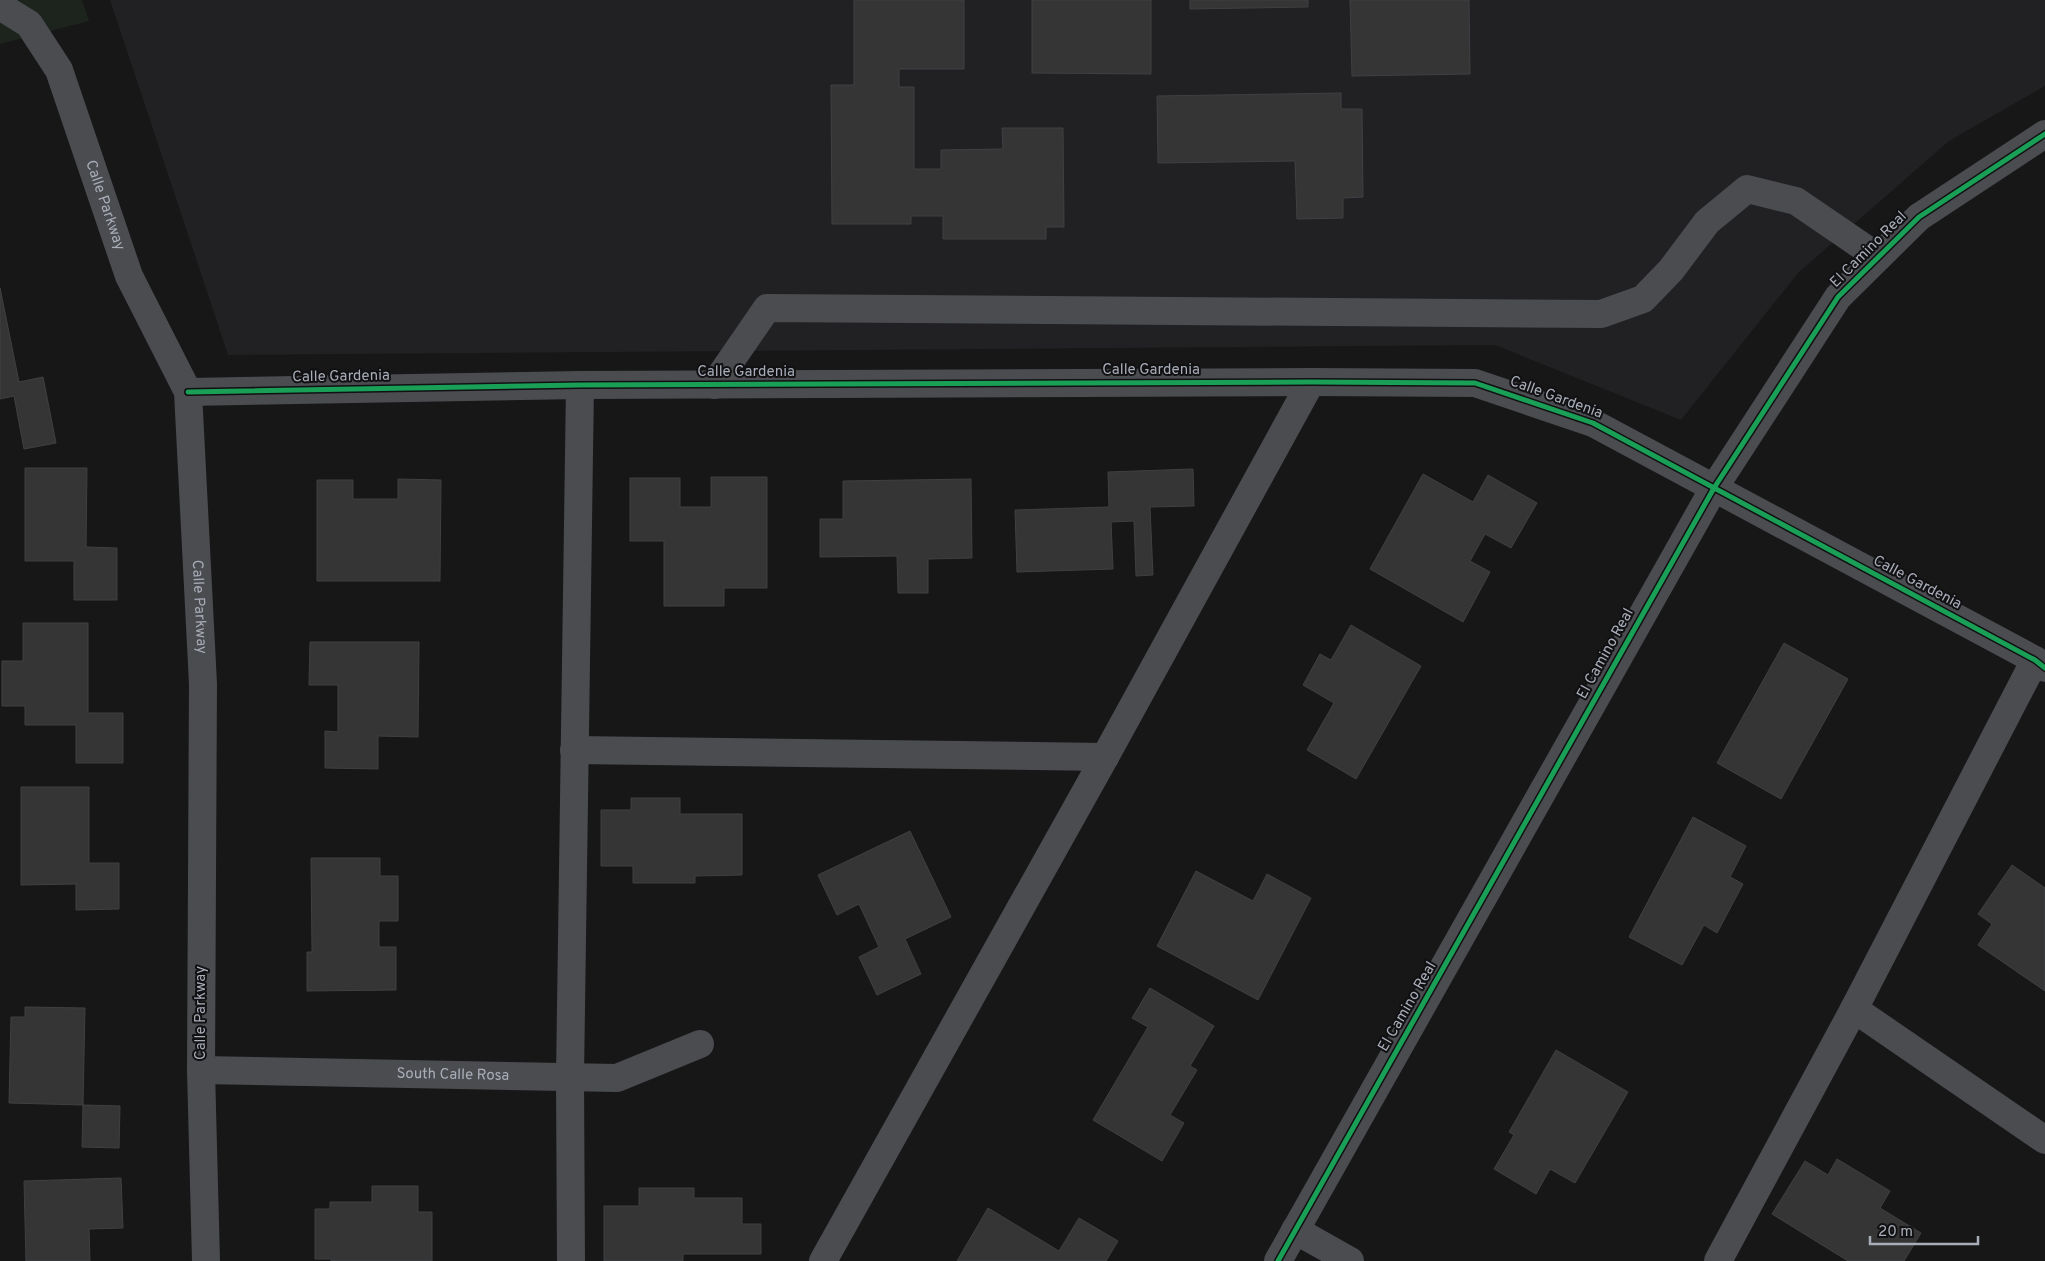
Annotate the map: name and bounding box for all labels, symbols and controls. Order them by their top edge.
street label: Calle Parkway [81,158,129,253]
street label: El Camino Real [1827,208,1911,292]
street label: Calle Gardenia [1102,361,1200,380]
street label: Calle Gardenia [697,363,795,382]
street label: Calle Gardenia [292,367,390,387]
street label: Calle Gardenia [1507,372,1605,424]
street label: Calle Gardenia [1869,552,1965,614]
street label: Calle Parkway [187,559,211,655]
street label: El Camino Real [1573,605,1639,703]
street label: El Camino Real [1375,959,1441,1055]
street label: Calle Parkway [192,966,211,1060]
street label: South Calle Rosa [396,1064,509,1085]
scale bar [1870,1214,1978,1246]
text: 20 m [1878,1223,1913,1242]

